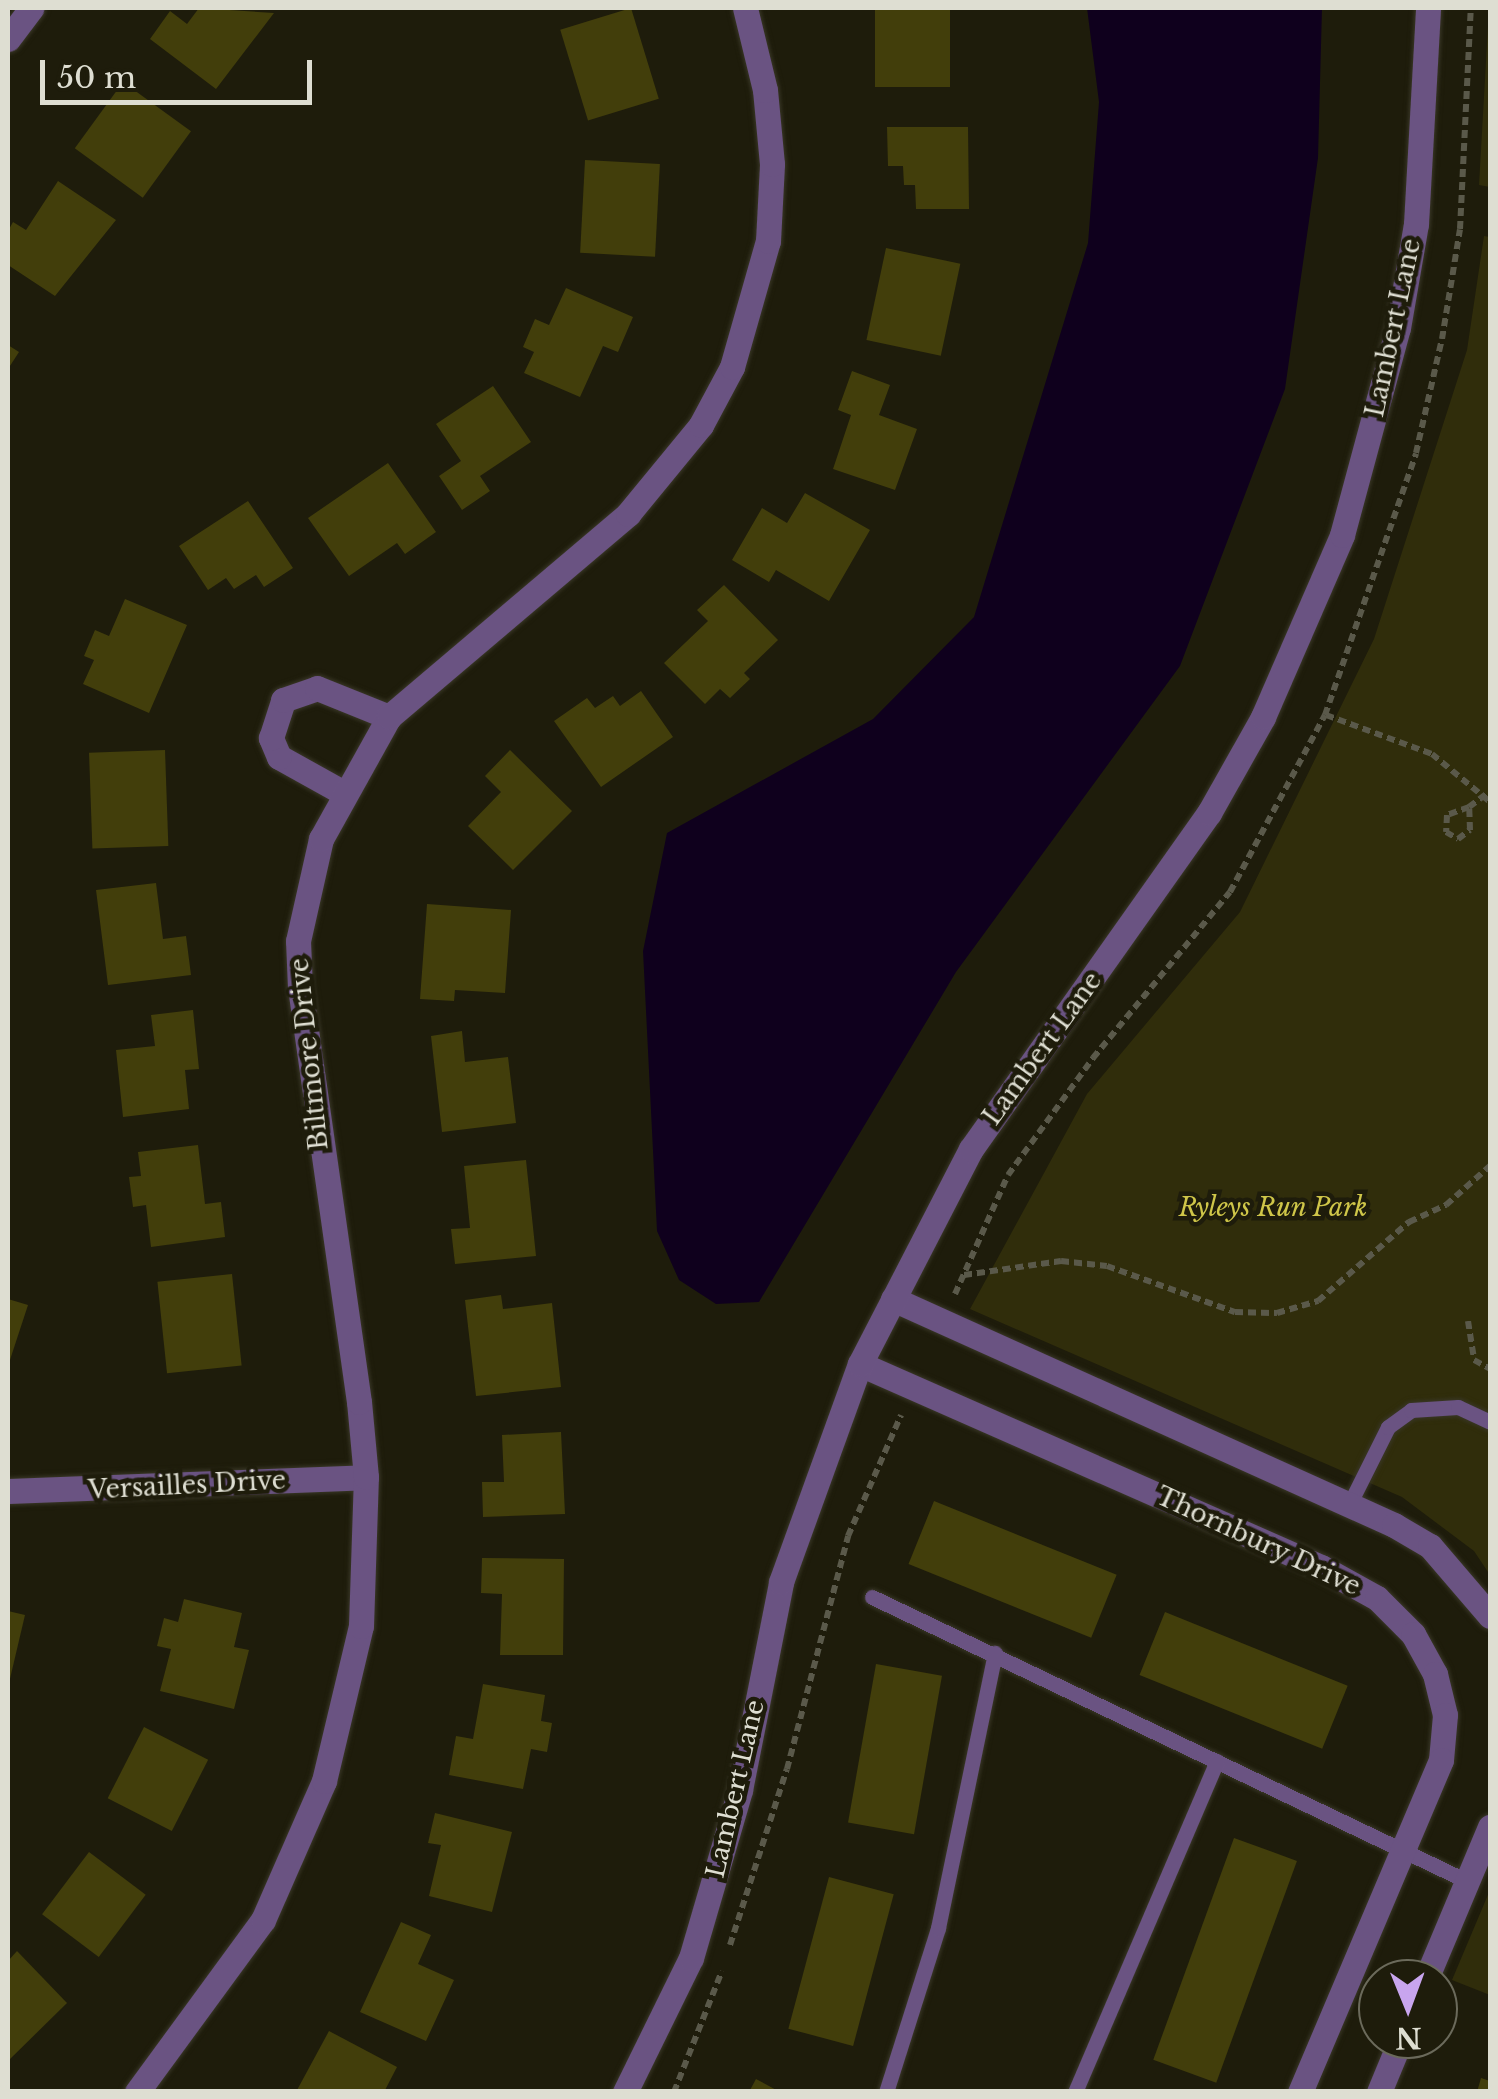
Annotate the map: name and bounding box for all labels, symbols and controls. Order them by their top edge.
scale bar [45,40,318,102]
text: 50 m [57,59,136,96]
street label: Lambert Lane [1360,236,1428,420]
street label: Biltmore Drive [285,956,335,1152]
street label: Lambert Lane [977,967,1109,1131]
park label: Ryleys Run Park [1178,1193,1368,1223]
street label: Versailles Drive [87,1466,287,1506]
street label: Thornbury Drive [1151,1481,1365,1603]
street label: Lambert Lane [701,1697,771,1881]
north arrow [1358,1959,1458,2059]
text: N [1395,2020,1422,2055]

